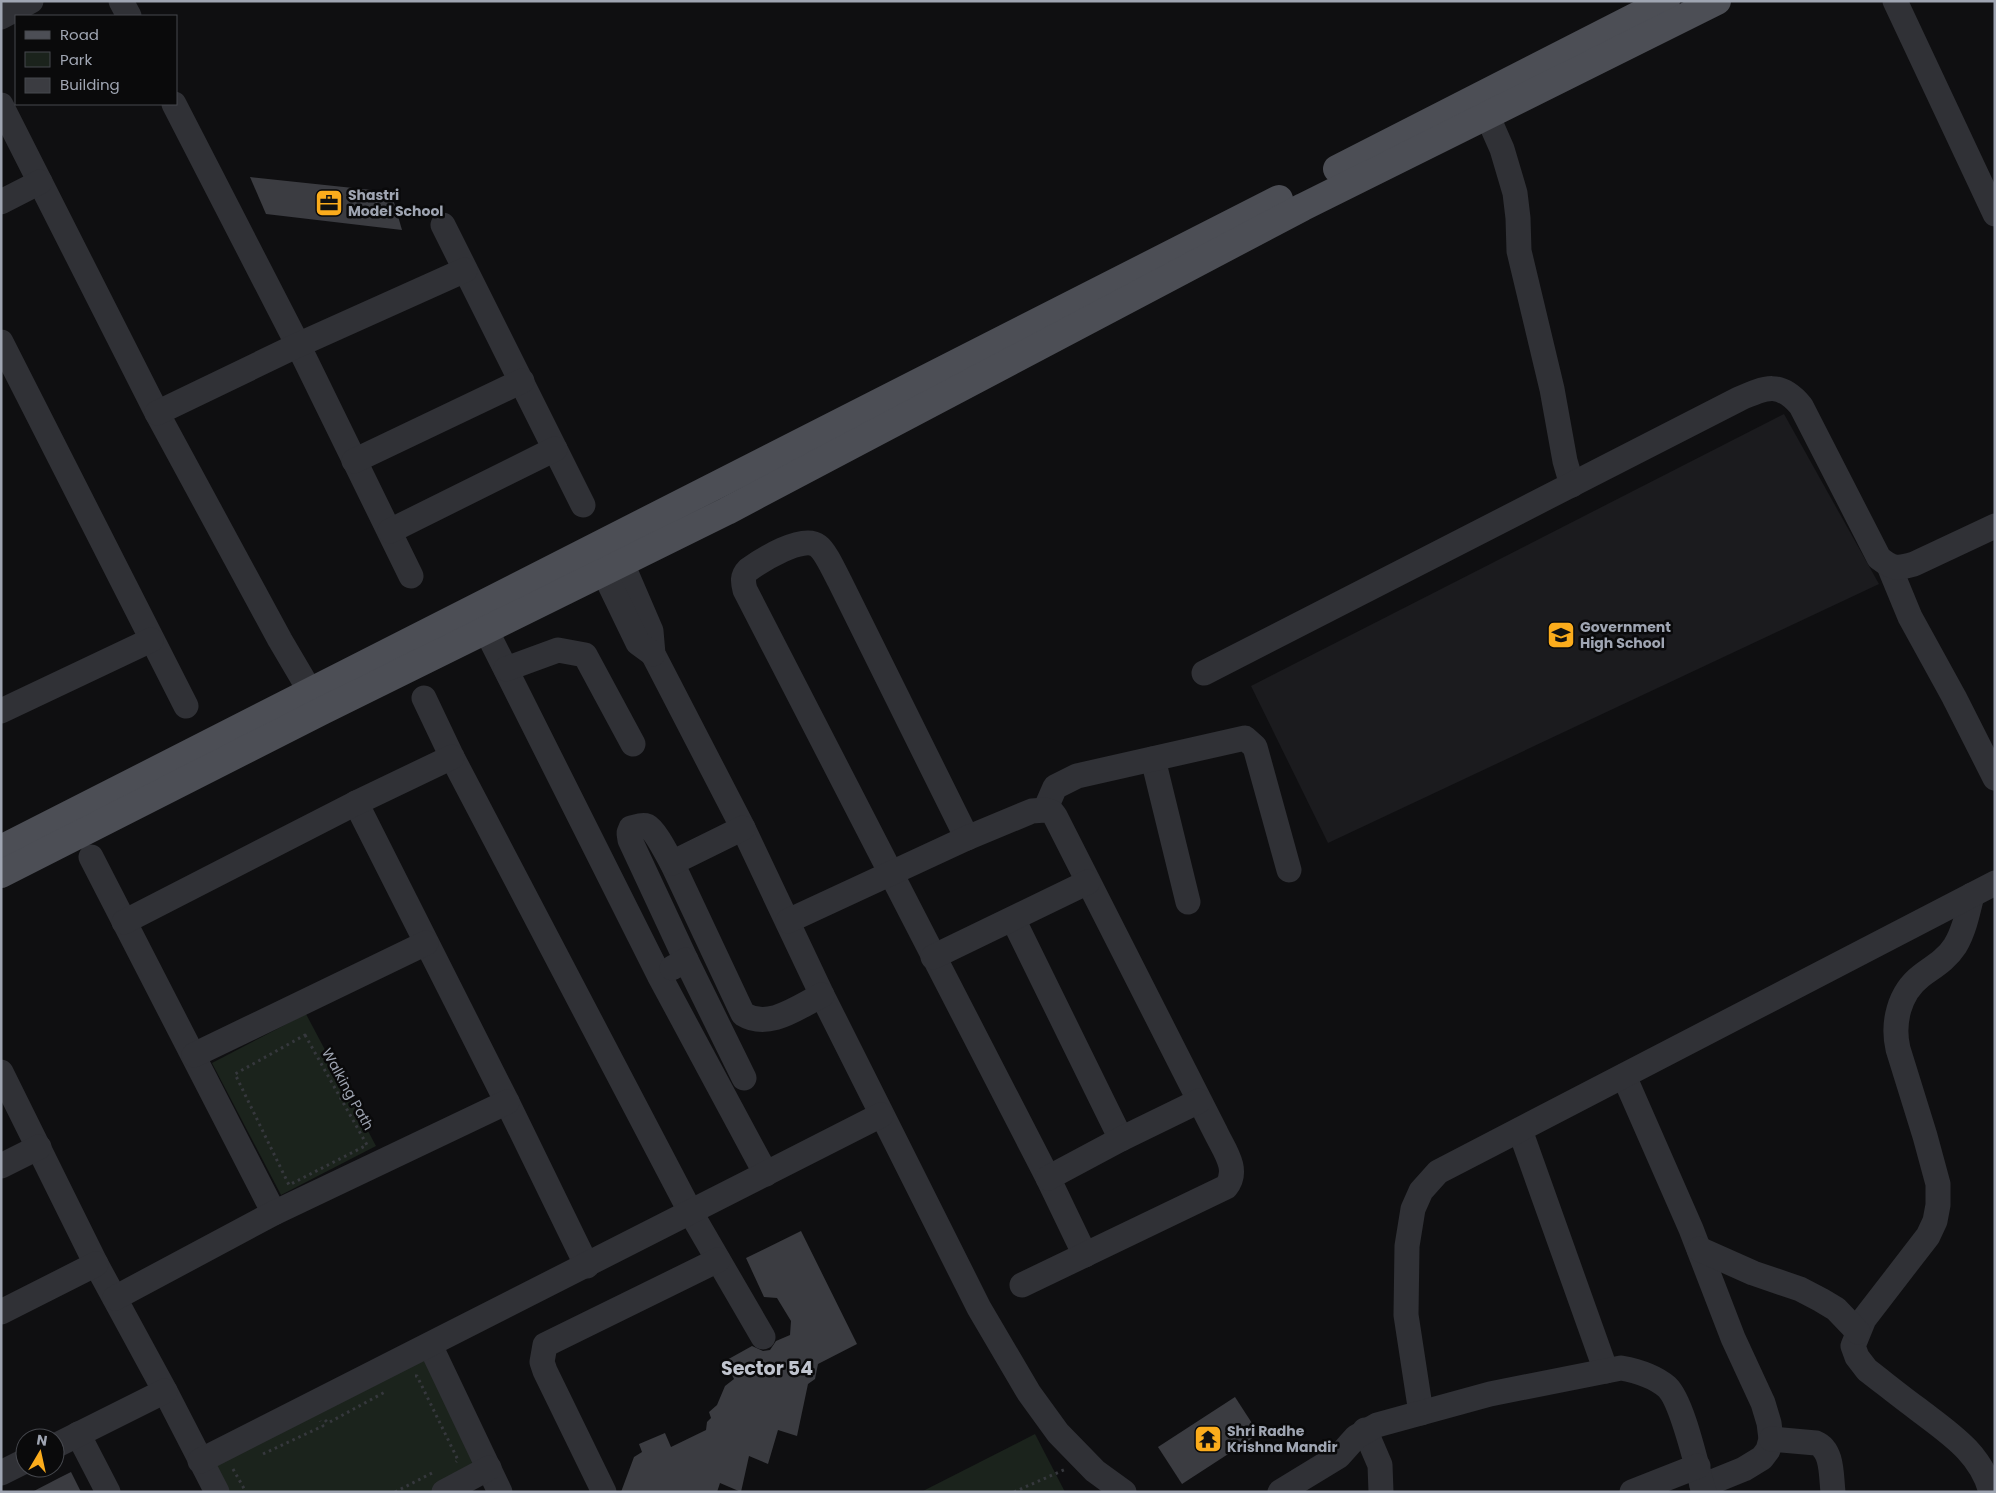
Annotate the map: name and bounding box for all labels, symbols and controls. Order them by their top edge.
legend [15,15,178,105]
text: Road [60,24,99,45]
text: Park [60,49,92,70]
text: Building [60,74,120,95]
place label: Shastri Model School [348,185,443,221]
office icon: Shastri Model School [314,188,344,218]
place label: Government High School [1580,617,1671,653]
school or university icon: Government High School [1546,620,1576,650]
street label: Walking Path [317,1044,379,1134]
district label: Sector 54 [721,1355,813,1382]
place label: Shri Radhe Krishna Mandir [1227,1421,1337,1457]
temple icon: Shri Radhe Krishna Mandir [1193,1424,1223,1454]
north arrow [15,1428,65,1478]
text: N [35,1429,49,1451]

